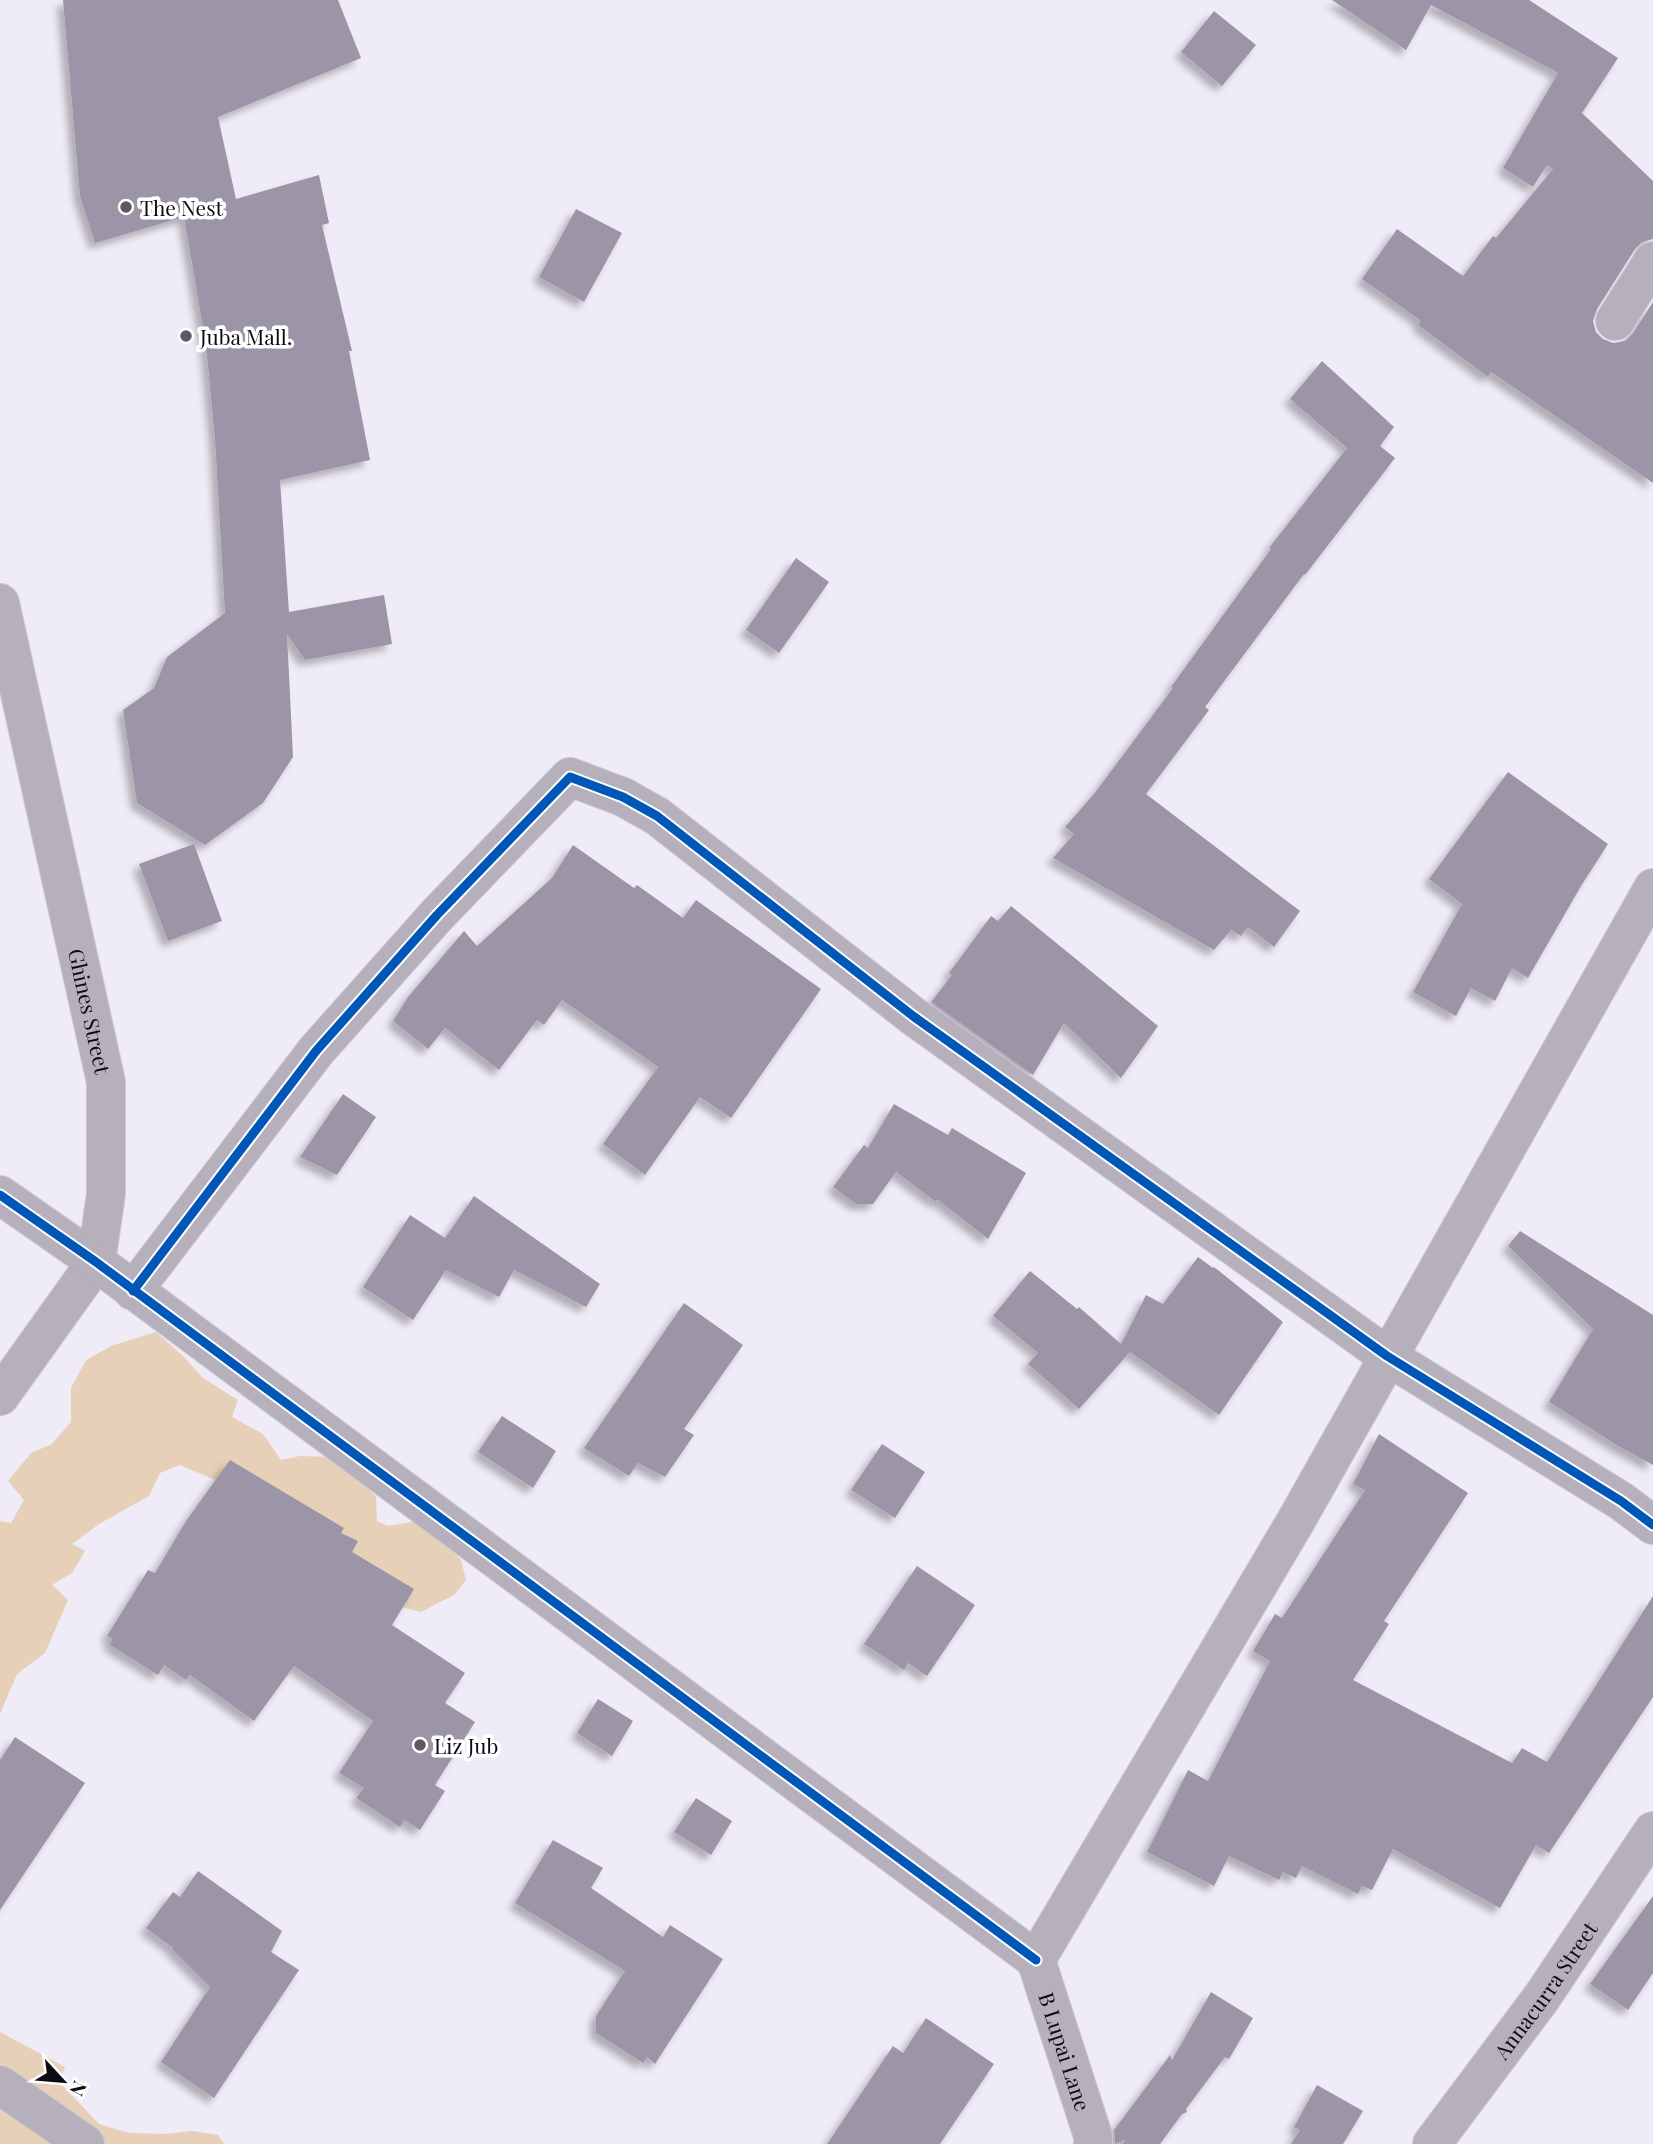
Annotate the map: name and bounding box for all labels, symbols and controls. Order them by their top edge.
place label: The Nest [140,193,224,221]
marker: The Nest [118,199,134,215]
place label: Juba Mall. [199,322,292,350]
marker: Juba Mall. [178,328,194,344]
street label: Ghines Street [63,946,118,1077]
place label: Liz Jub [434,1731,498,1759]
marker: Liz Jub [412,1737,428,1753]
street label: Annacurra Street [1486,1915,1603,2065]
street label: B Lupai Lane [1033,1989,1098,2114]
north arrow [28,2046,98,2116]
text: N [64,2077,94,2101]

